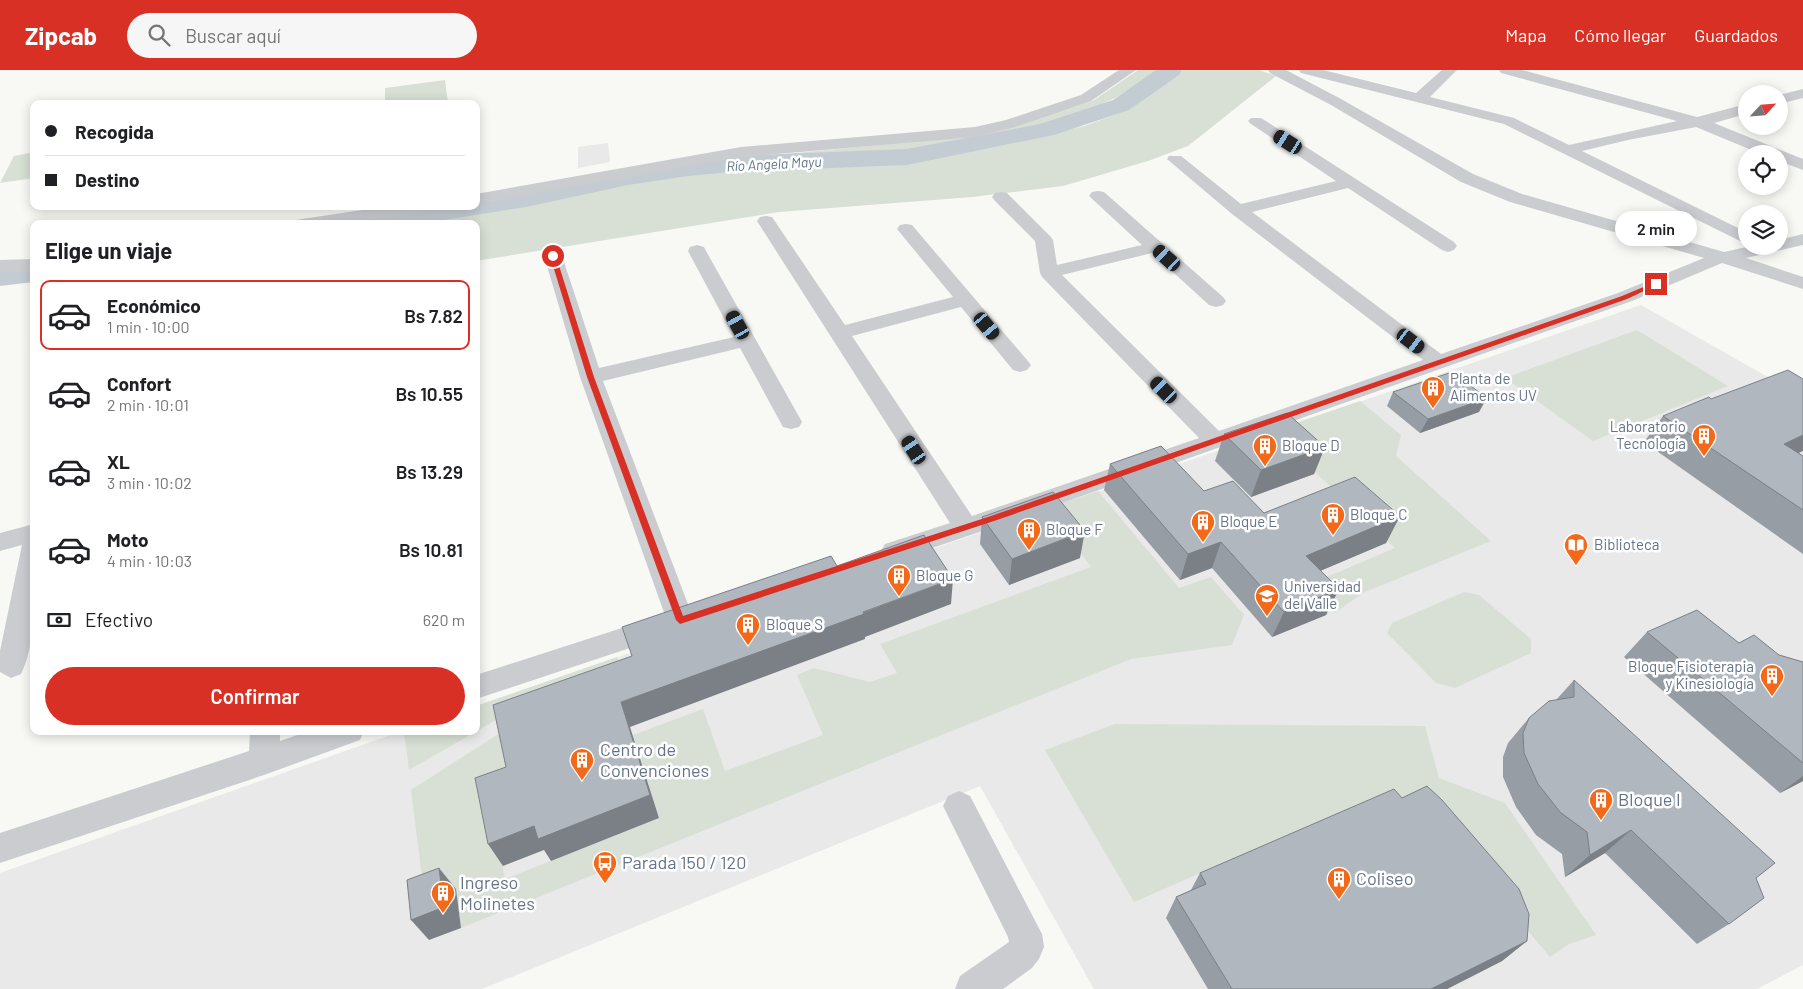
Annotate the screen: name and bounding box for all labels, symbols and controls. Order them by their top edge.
search box [127,13,477,58]
text: Zipcab [25,21,97,50]
icon: search [145,21,173,49]
text: Buscar aquí [185,24,281,47]
text: Mapa [1505,24,1546,46]
text: Cómo llegar [1574,24,1666,46]
text: Guardados [1694,24,1778,46]
north arrow [1738,85,1788,135]
map controls [1738,85,1788,255]
text: Recogida [75,120,154,143]
car [1271,128,1304,156]
button: locate [1738,145,1788,195]
water label: Río Angela Mayu [726,153,822,174]
text: Destino [75,168,140,191]
button: layers [1738,205,1788,255]
callout: 2 min [1615,212,1697,246]
text: 2 min [1637,219,1675,238]
text: Elige un viaje [45,237,172,263]
car [1150,242,1183,274]
route start [542,245,564,267]
route end [1645,273,1667,295]
icon: car [47,293,92,338]
text: Económico [107,294,201,317]
text: Bs 7.82 [404,304,463,327]
car [724,308,751,342]
car [971,310,1002,342]
text: 1 min · 10:00 [107,317,190,336]
car [1394,326,1427,356]
place label: Planta de Alimentos UV [1450,369,1537,404]
icon: car [47,371,92,416]
text: Confort [107,372,171,395]
car [1148,374,1179,406]
building icon: Planta de Alimentos UV [1420,375,1446,409]
text: Bs 10.55 [395,382,463,405]
text: 2 min · 10:01 [107,395,189,414]
place label: Laboratorio Tecnología [1610,417,1686,452]
building icon: Laboratorio Tecnología [1691,423,1717,457]
car [899,433,928,467]
building icon: Bloque D [1252,433,1278,467]
place label: Bloque D [1282,436,1340,454]
icon: car [47,449,92,494]
text: XL [107,450,130,473]
text: Bs 13.29 [396,460,463,483]
text: 3 min · 10:02 [107,473,192,492]
building icon: Bloque C [1320,502,1346,536]
place label: Bloque C [1350,505,1407,523]
building icon: Bloque E [1190,509,1216,543]
place label: Bloque E [1220,512,1277,530]
building icon: Bloque F [1016,517,1042,551]
place label: Bloque F [1046,520,1103,538]
icon: car [47,527,92,572]
text: Moto [107,528,149,551]
library icon: Biblioteca [1563,532,1589,566]
place label: Biblioteca [1594,535,1659,553]
text: Bs 10.81 [399,538,463,561]
text: 4 min · 10:03 [107,551,192,570]
building icon: Bloque G [886,563,912,597]
place label: Bloque G [916,566,974,584]
place label: Universidad del Valle [1284,577,1361,612]
school or university icon: Universidad del Valle [1254,583,1280,617]
icon: cash [45,606,73,634]
text: Efectivo [85,608,153,631]
text: 620 m [423,610,465,629]
building icon: Bloque S [735,612,761,646]
place label: Bloque S [766,615,823,633]
place label: Bloque Fisioterapia y Kinesiología [1628,657,1754,692]
building icon: Bloque Fisioterapia y Kinesiología [1759,663,1785,697]
button: Confirmar [45,667,465,725]
place label: Centro de Convenciones [600,738,709,781]
building icon: Centro de Convenciones [569,747,595,781]
building icon: Bloque I [1588,787,1614,821]
place label: Bloque I [1618,788,1681,810]
bus stop icon: Parada 150 / 120 [592,850,618,884]
place label: Parada 150 / 120 [622,851,746,873]
building icon: Coliseo [1326,866,1352,900]
place label: Coliseo [1356,867,1414,889]
place label: Ingreso Molinetes [460,871,535,914]
building icon: Ingreso Molinetes [430,880,456,914]

